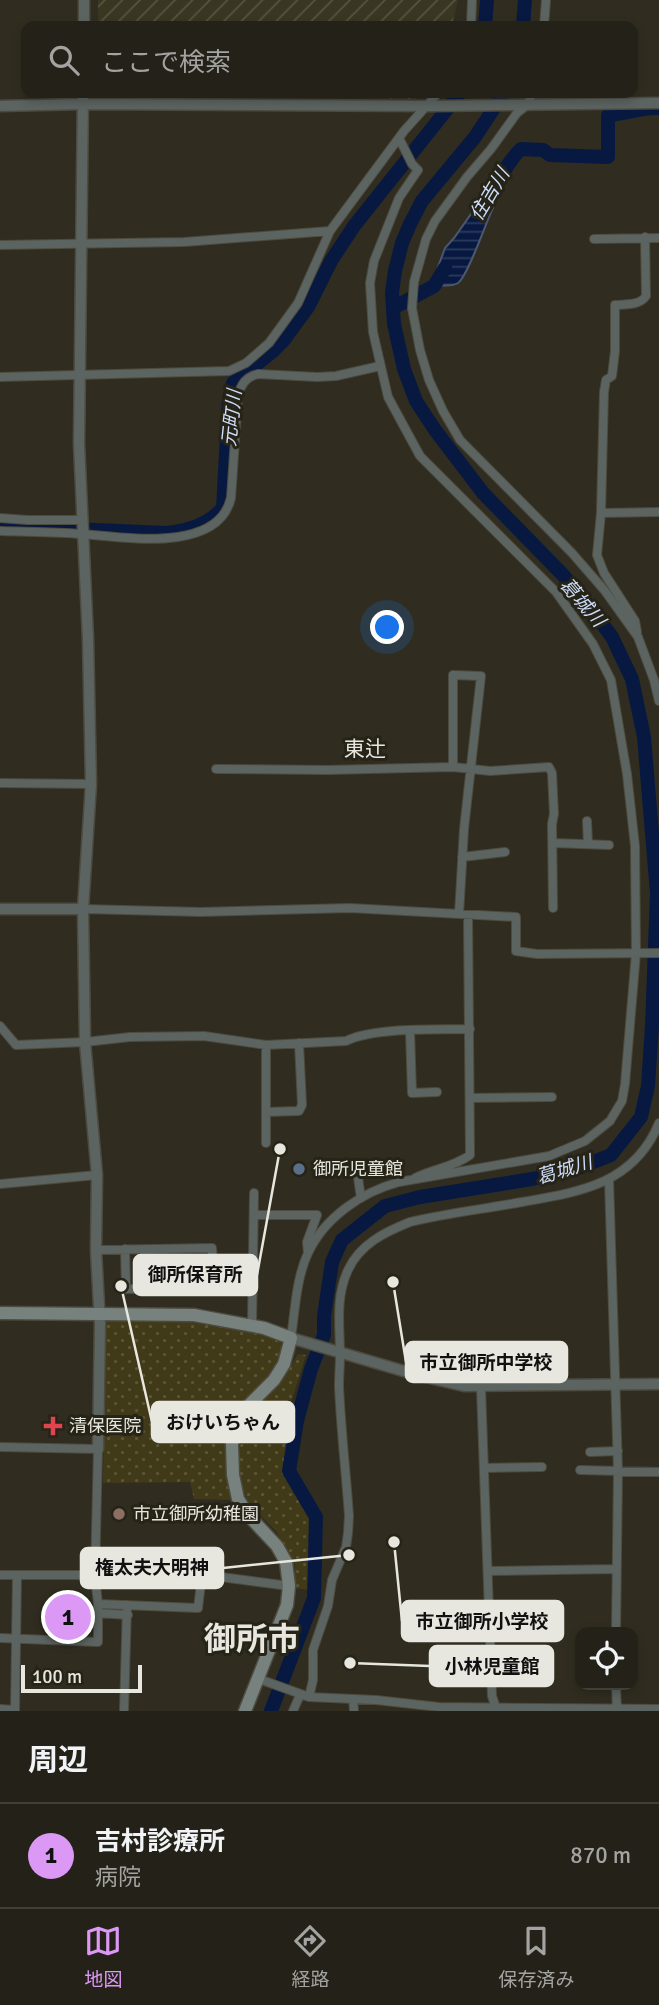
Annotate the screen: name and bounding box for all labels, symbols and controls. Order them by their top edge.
search box [21,21,638,98]
icon: search [45,41,83,79]
text: ここで検索 [101,47,231,79]
water label: 住吉川 [465,162,516,225]
water label: 元町川 [217,387,247,448]
water label: 葛城川 [554,573,611,634]
your location [370,610,404,644]
district label: 東辻 [344,736,386,762]
water label: 葛城川 [534,1150,597,1190]
place label: 御所児童館 [313,1158,403,1180]
marker: 御所児童館 [291,1161,307,1177]
callout: 御所保育所 [134,1255,257,1295]
text: 御所保育所 [147,1263,243,1287]
callout: 市立御所中学校 [406,1342,567,1382]
text: 市立御所中学校 [419,1351,553,1375]
callout: おけいちゃん [152,1402,294,1442]
text: おけいちゃん [166,1411,280,1435]
place label: 清保医院 [69,1415,141,1437]
marker: 清保医院 [43,1416,63,1436]
place label: 市立御所幼稚園 [133,1503,259,1525]
marker: 市立御所幼稚園 [111,1506,127,1522]
callout: 権太夫大明神 [81,1548,223,1588]
text: 権太夫大明神 [95,1556,209,1580]
pin: 1 [45,1591,91,1643]
callout: 市立御所小学校 [402,1601,563,1641]
text: 市立御所小学校 [415,1610,549,1634]
district label: 御所市 [204,1620,300,1659]
map controls [575,1627,638,1690]
button: locate [575,1627,638,1690]
callout: 小林児童館 [430,1646,553,1686]
text: 小林児童館 [444,1655,540,1679]
scale bar [21,1662,142,1694]
text: 100 m [32,1665,82,1689]
text: 周辺 [28,1742,88,1779]
text: 吉村診療所 [95,1826,225,1858]
text: 1 [45,1841,57,1870]
text: 870 m [570,1841,631,1870]
text: 病院 [95,1863,141,1892]
tab: 地図 [84,1922,123,1992]
tab: 経路 [291,1922,330,1992]
tab: 保存済み [498,1922,575,1992]

